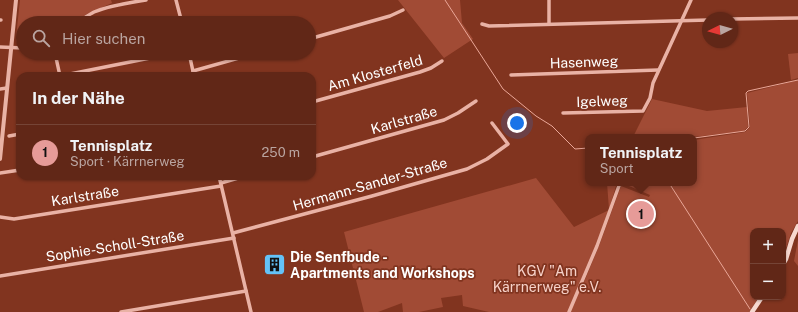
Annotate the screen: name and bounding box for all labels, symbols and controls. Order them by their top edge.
north arrow [702,12,738,48]
search box [16,16,316,60]
icon: search [30,27,52,49]
text: Hier suchen [62,30,145,47]
street label: Am Klosterfeld [326,52,424,94]
street label: Hasenweg [549,53,619,71]
text: In der Nähe [32,88,125,108]
street label: Igelweg [576,92,628,110]
street label: Karlstraße [369,103,439,137]
your location [507,113,527,133]
popup [585,134,697,186]
text: Tennisplatz [70,137,152,154]
text: Tennisplatz [600,144,682,161]
text: 1 [42,145,48,160]
text: 250 m [262,145,300,160]
text: Sport · Kärrnerweg [70,154,185,169]
street label: Hermann-Sander-Straße [291,154,449,214]
text: Sport [600,161,634,176]
street label: Karlstraße [50,183,120,209]
pin: 1 [628,199,654,229]
street label: Sophie-Scholl-Straße [45,227,185,265]
map controls [750,228,786,300]
button: + [750,228,786,264]
place label: Die Senfbude - Apartments and Workshops [290,249,475,281]
building icon: Die Senfbude - Apartments and Workshops [261,252,287,278]
park label: KGV "Am Kärrnerweg" e.V. [493,263,601,295]
button: − [750,264,786,300]

